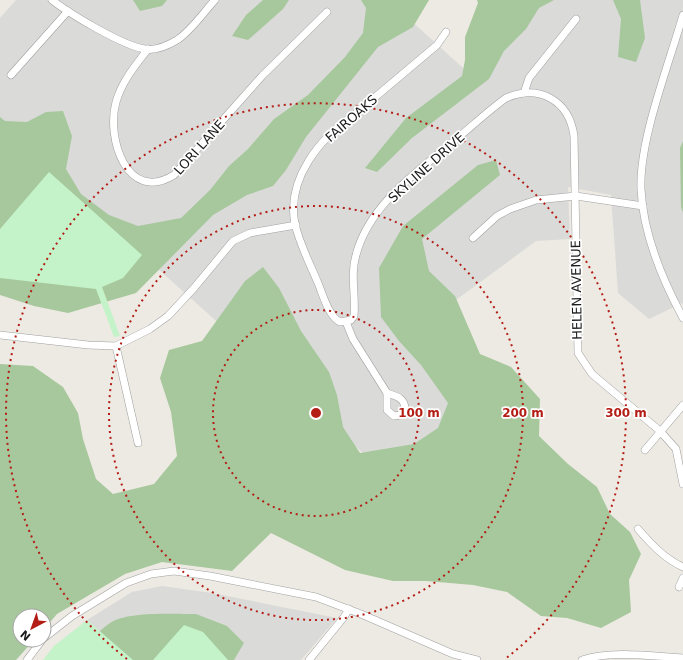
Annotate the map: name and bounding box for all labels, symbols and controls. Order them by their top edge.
street label: FAIROAKS [322,92,380,145]
street label: LORI LANE [171,117,228,178]
street label: SKYLINE DRIVE [385,129,468,206]
street label: HELEN AVENUE [568,240,585,340]
centre of rings [309,406,323,420]
text: 100 m [398,406,440,420]
text: 200 m [502,406,544,420]
text: 300 m [605,406,647,420]
north arrow [12,608,52,648]
text: N [18,627,34,643]

